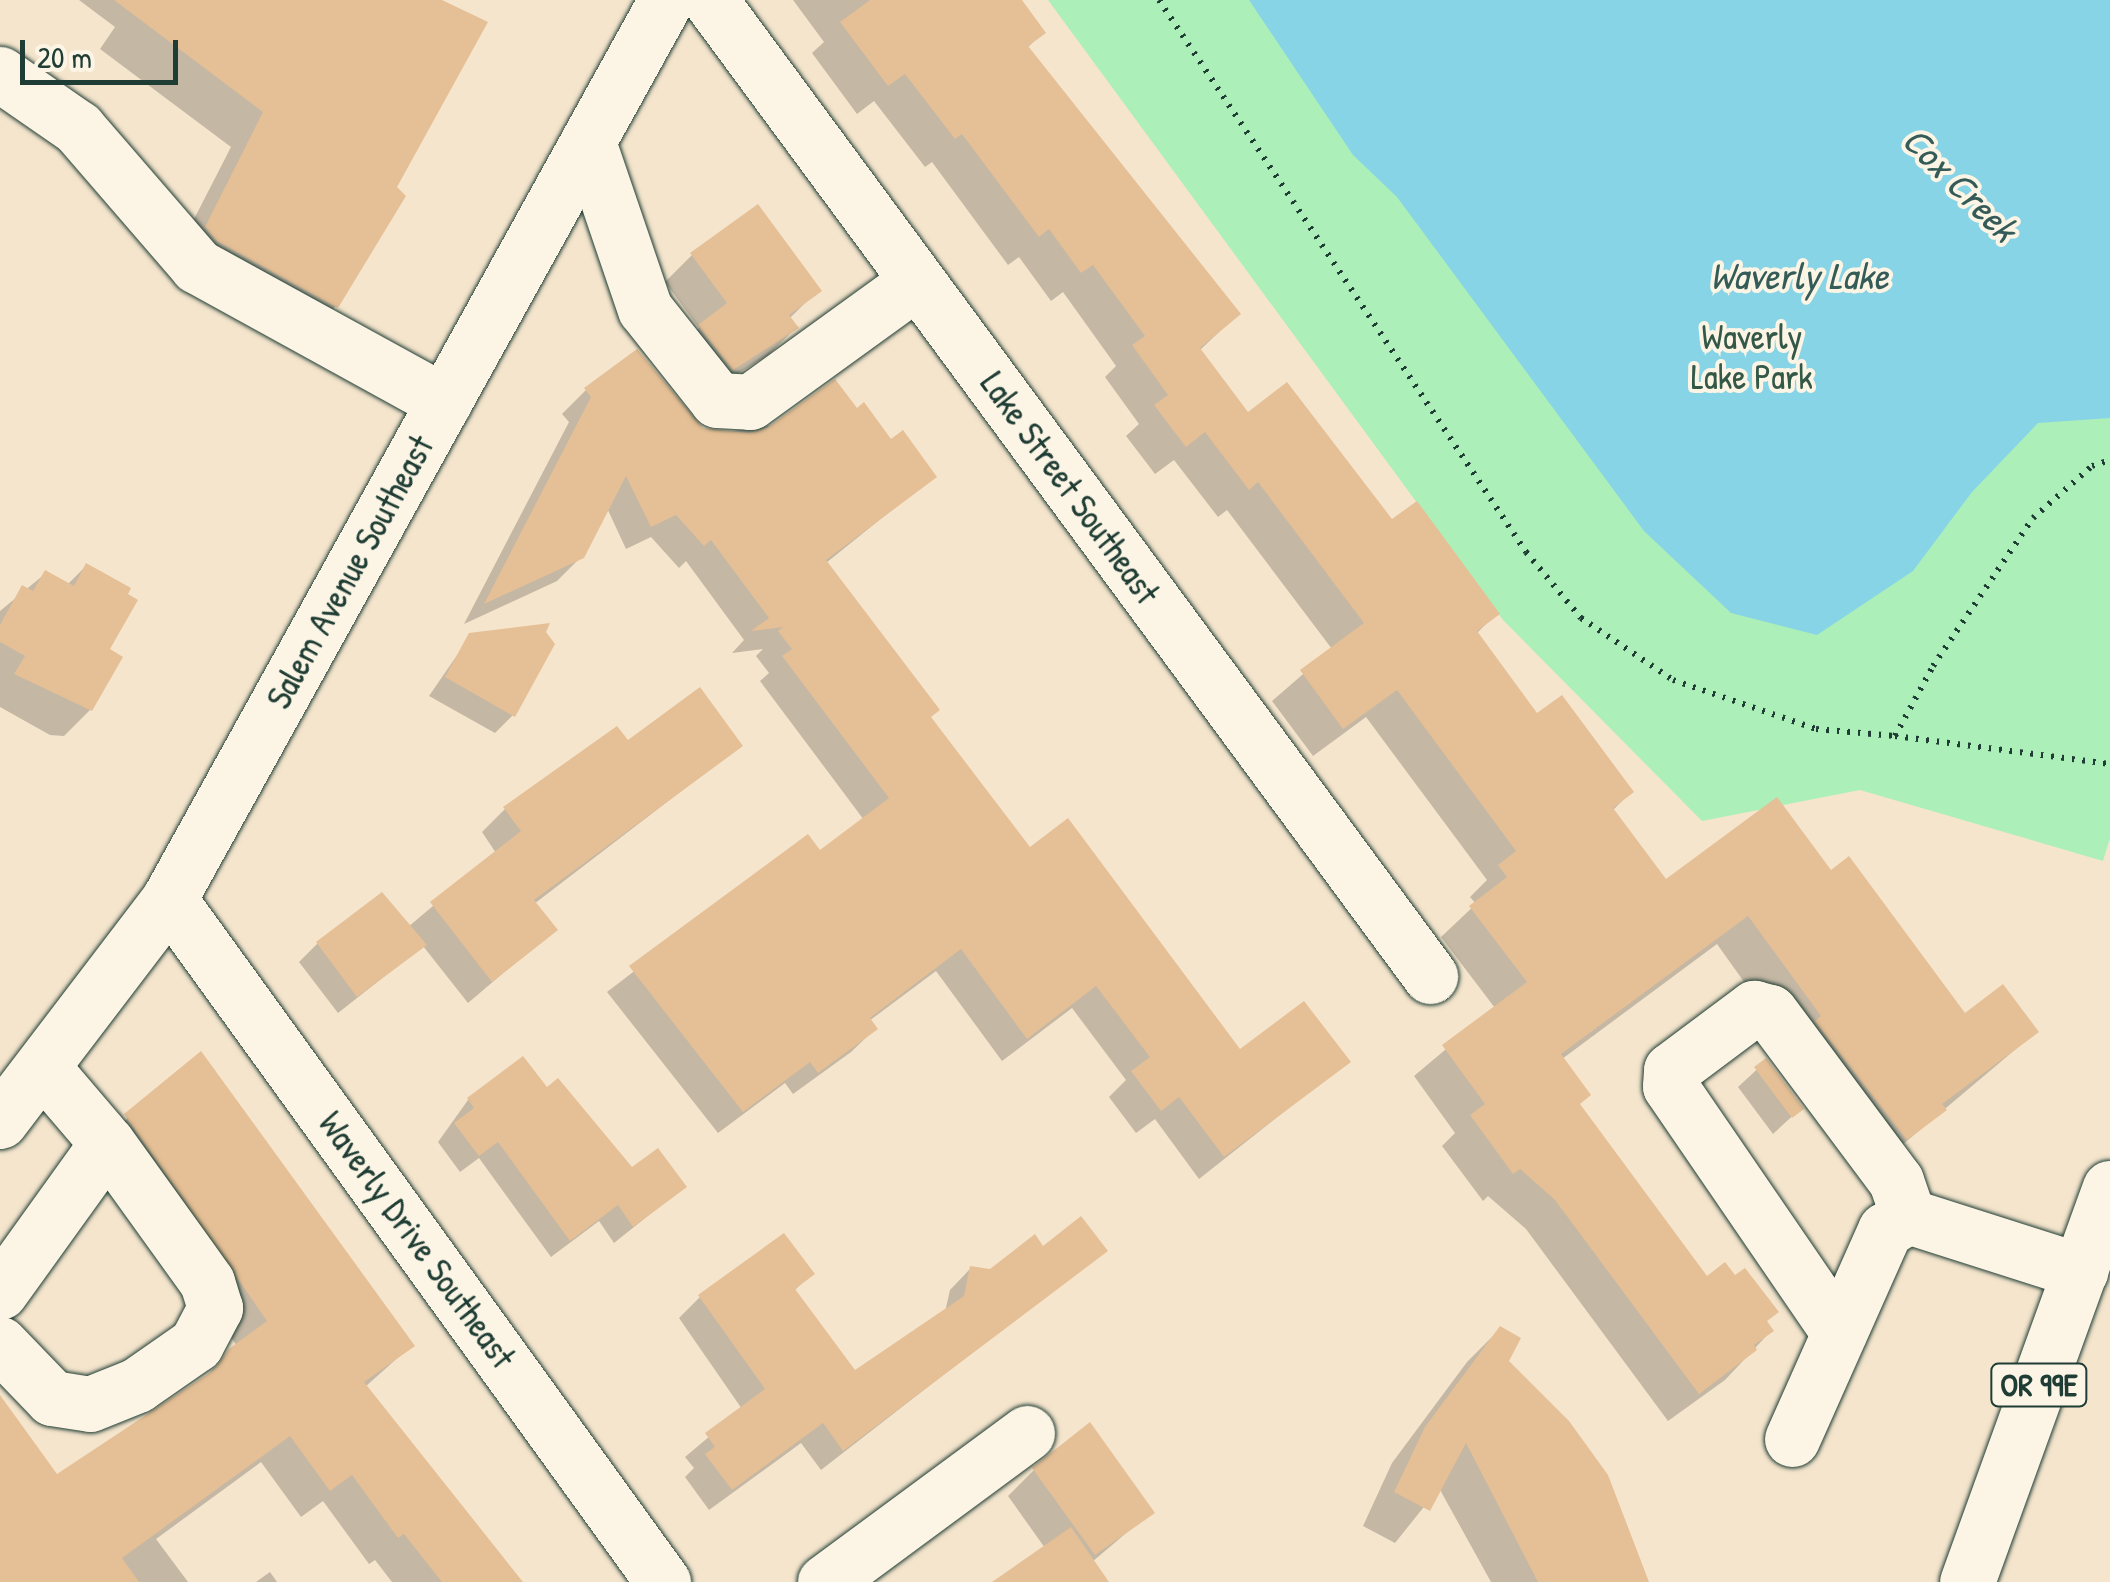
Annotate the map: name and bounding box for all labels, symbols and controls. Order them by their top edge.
scale bar [25,20,182,82]
text: 20 m [37,37,92,77]
water label: Cox Creek [1893,117,2027,251]
water label: Waverly Lake [1710,253,1888,299]
park label: Waverly Lake Park [1691,316,1813,398]
street label: Lake Street Southeast [972,364,1168,612]
street label: Salem Avenue Southeast [258,428,442,716]
street label: Waverly Drive Southeast [310,1104,524,1376]
road number: OR 99E [1989,1358,2089,1412]

